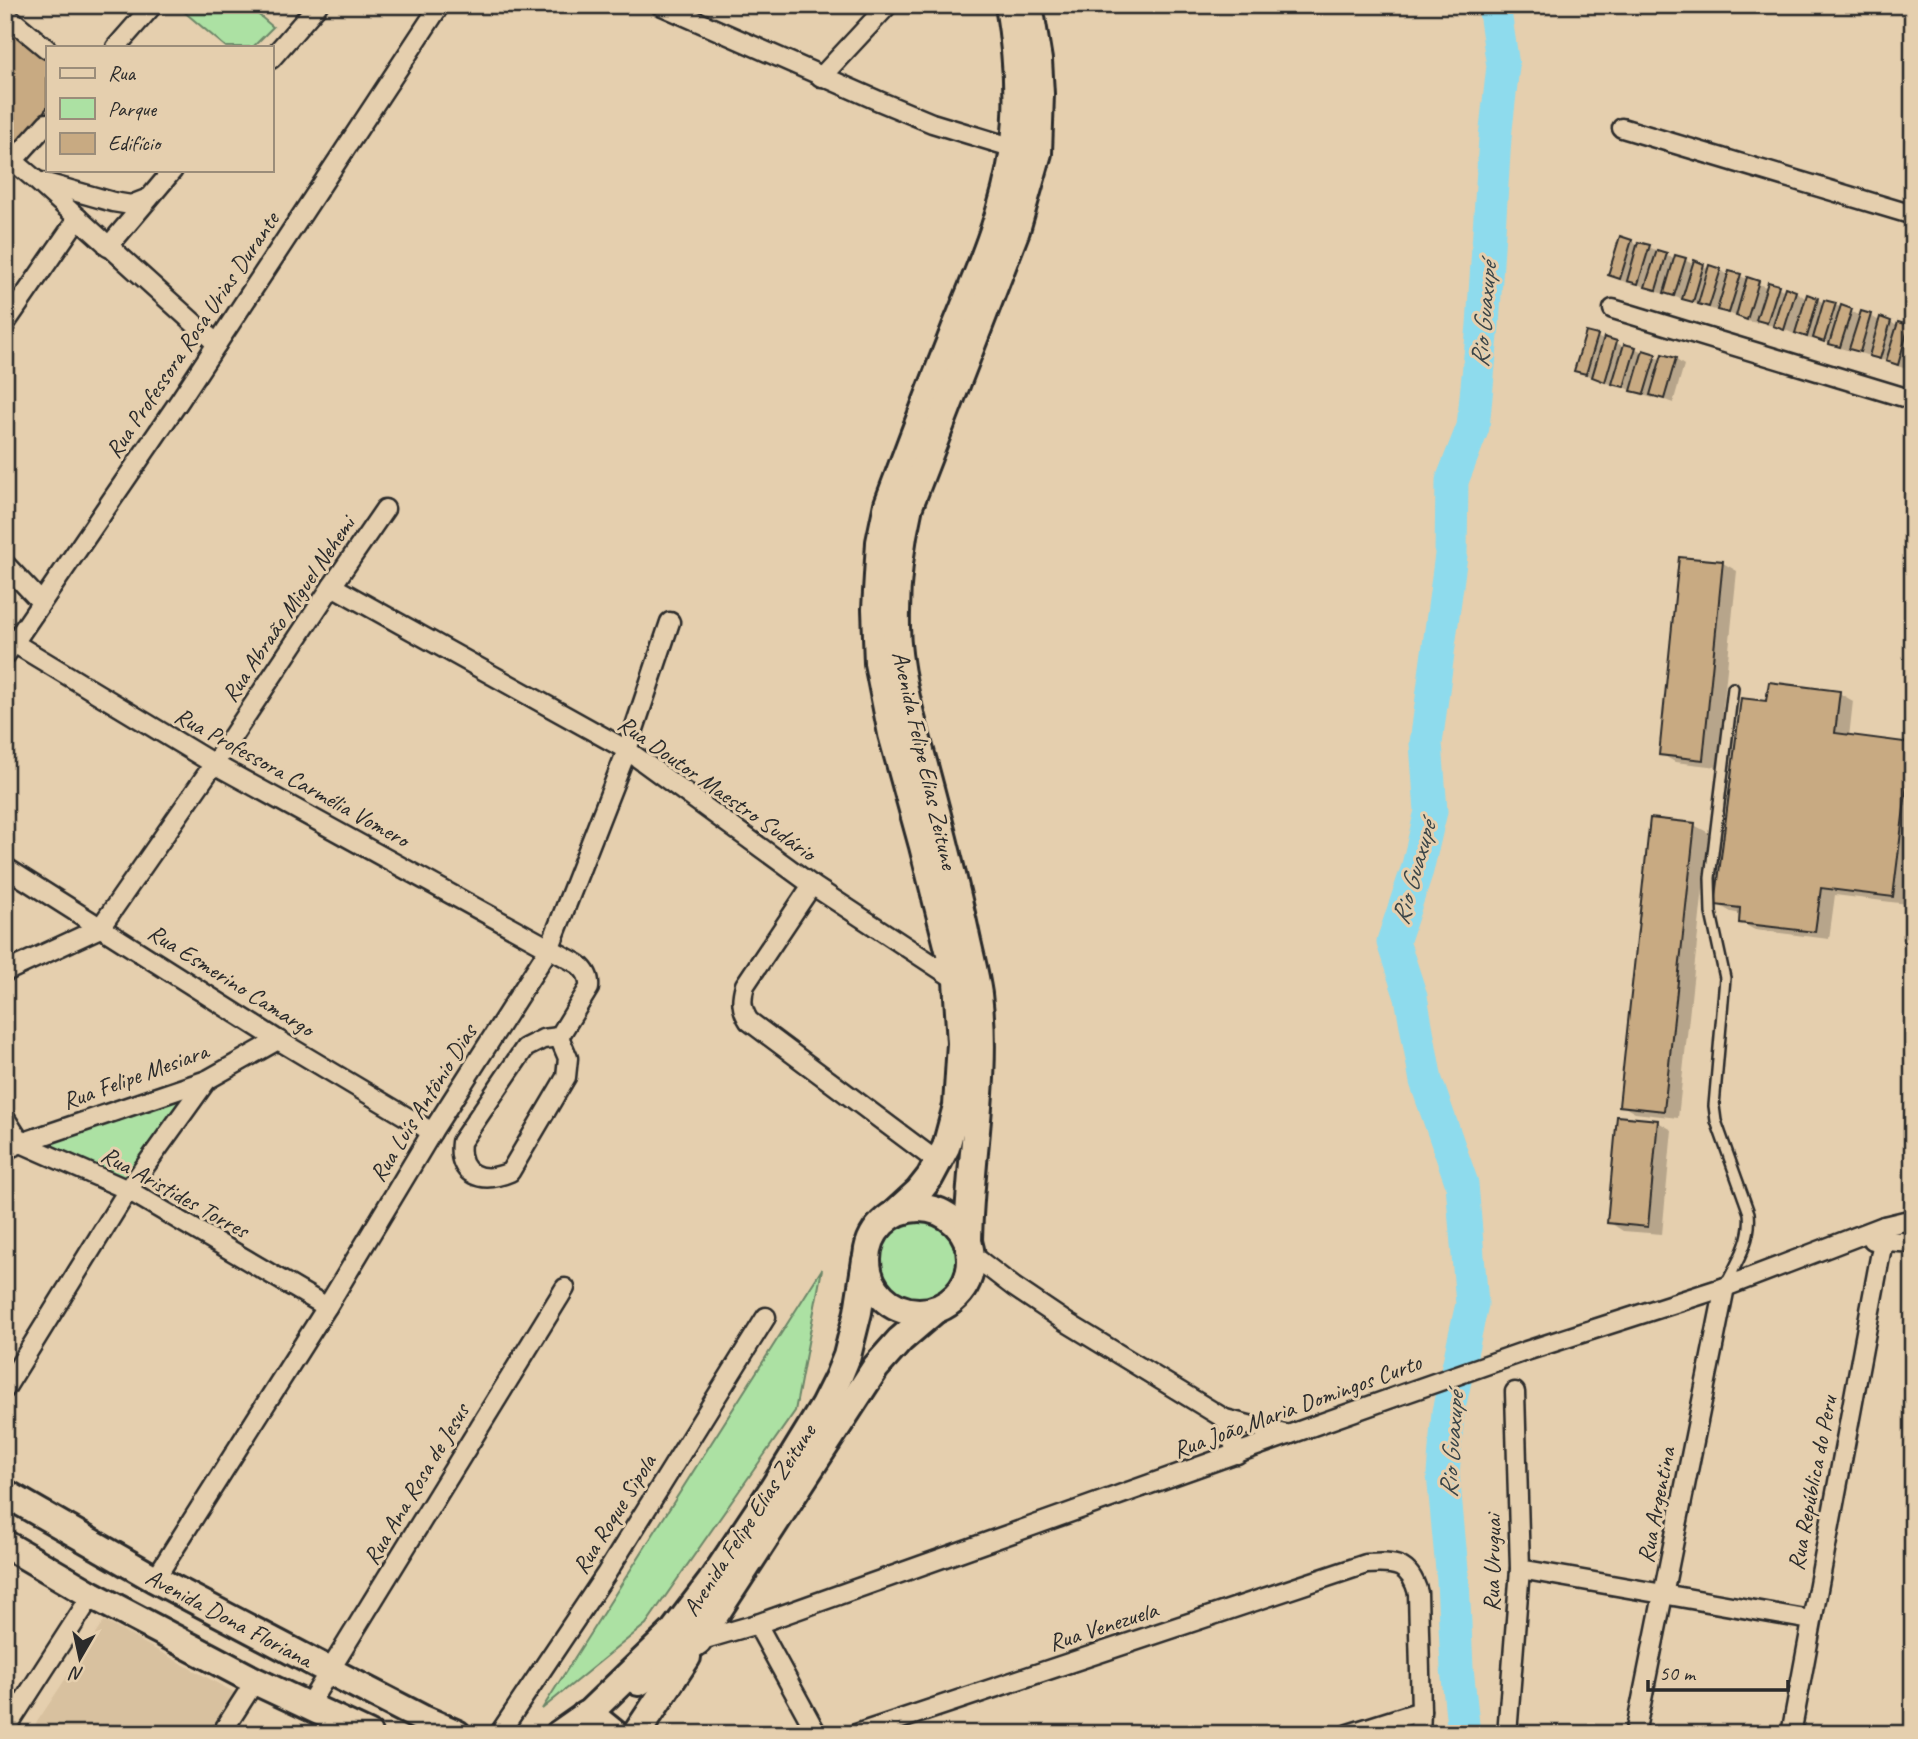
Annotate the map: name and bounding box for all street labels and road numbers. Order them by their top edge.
street label: Rua Professora Rosa Urias Durante [98,204,287,464]
street label: Rua Abraão Miguel Nehemi [215,508,363,708]
street label: Avenida Felipe Elias Zeitune [885,648,965,874]
street label: Rua Professora Carmélia Vomero [170,700,417,855]
street label: Rua Doutor Maestro Sudário [612,708,824,869]
street label: Rua Esmerino Camargo [142,917,322,1044]
street label: Rua Luís Antônio Dias [363,1016,485,1187]
street label: Rua Felipe Mesiara [58,1035,214,1116]
street label: Rua Aristides Torres [96,1139,256,1246]
street label: Rua João Maria Domingos Curto [1169,1347,1427,1465]
street label: Rua República do Peru [1780,1391,1844,1573]
street label: Rua Ana Rosa de Jesus [356,1396,477,1570]
street label: Avenida Felipe Elias Zeitune [676,1417,823,1622]
street label: Rua Argentina [1630,1443,1682,1565]
street label: Rua Roque Sipola [565,1448,663,1579]
street label: Rua Uruguai [1476,1511,1508,1612]
street label: Avenida Dona Floriana [141,1562,319,1675]
street label: Rua Venezuela [1045,1594,1163,1658]

